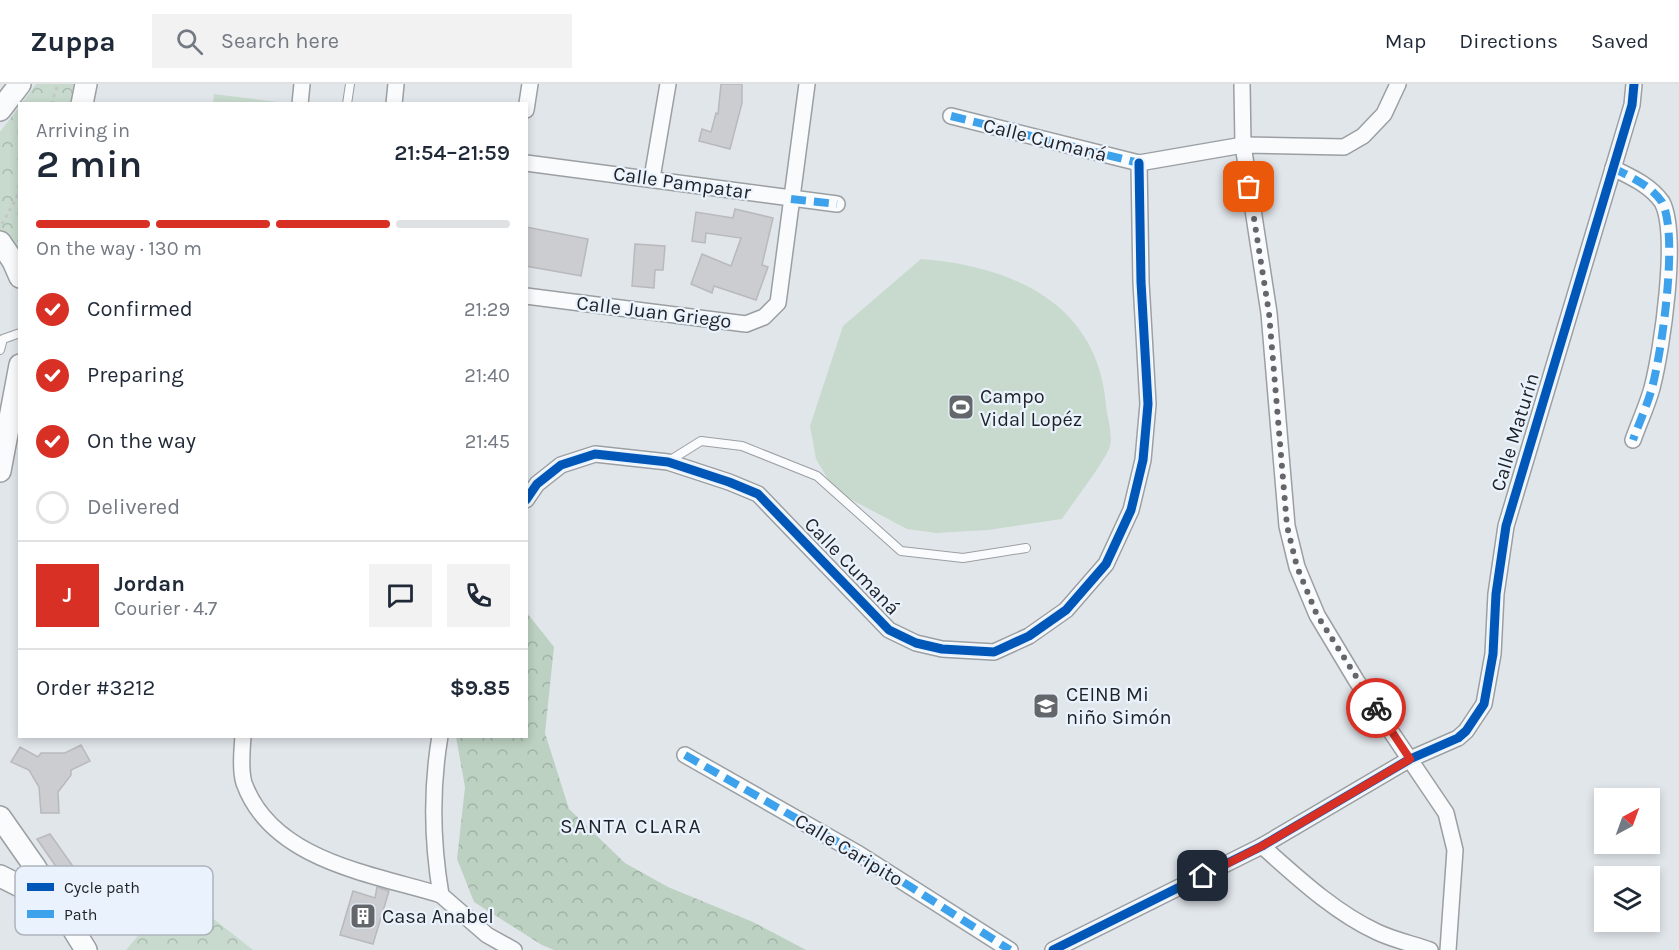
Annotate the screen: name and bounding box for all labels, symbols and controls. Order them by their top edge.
search box [152,14,572,68]
text: Zuppa [30,25,116,58]
icon: search [173,25,206,58]
text: Search here [221,28,339,54]
text: Map [1385,29,1426,53]
text: Directions [1459,29,1558,53]
text: Saved [1591,29,1649,53]
street label: Calle Cumaná [981,114,1109,166]
text: Arriving in [36,119,130,142]
text: 21:54–21:59 [394,140,510,166]
text: 2 min [36,141,142,187]
pin [1223,161,1274,212]
street label: Calle Pampatar [612,162,753,204]
icon: bag [1232,170,1265,203]
text: On the way · 130 m [36,237,202,260]
street label: Calle Juan Griego [575,291,733,333]
icon: check [36,293,69,326]
text: Confirmed [87,296,193,322]
text: 21:29 [464,298,510,321]
icon: check [36,359,69,392]
text: Preparing [87,362,184,388]
text: 21:40 [464,364,510,387]
street label: Calle Maturín [1486,370,1544,494]
place label: Campo Vidal Lopéz [980,385,1082,431]
sports icon: Campo Vidal Lopéz [946,392,976,422]
icon: check [36,425,69,458]
text: On the way [87,428,196,454]
text: 21:45 [465,430,510,453]
text: Delivered [87,494,180,520]
street label: Calle Cumaná [800,512,904,620]
button: chat [369,564,432,627]
button: phone [447,564,510,627]
text: Jordan [114,571,185,597]
text: J [63,582,72,608]
text: Courier · 4.7 [114,597,217,620]
text: Order #3212 [36,675,155,701]
text: $9.85 [450,675,510,701]
courier [1346,678,1406,738]
place label: CEINB Mi niño Simón [1066,683,1172,729]
school or university icon: CEINB Mi niño Simón [1031,691,1061,721]
icon: bike [1360,692,1393,725]
north arrow [1594,788,1660,854]
map controls [1594,788,1660,932]
street label: Calle Caripito [791,809,907,891]
district label: SANTA CLARA [560,814,702,838]
pin [1177,850,1228,901]
icon: home [1186,859,1219,892]
legend [15,866,213,935]
button: layers [1594,866,1660,932]
text: Cycle path [64,878,140,897]
building icon: Casa Anabel [348,901,378,931]
text: Path [64,905,97,924]
place label: Casa Anabel [382,905,494,928]

